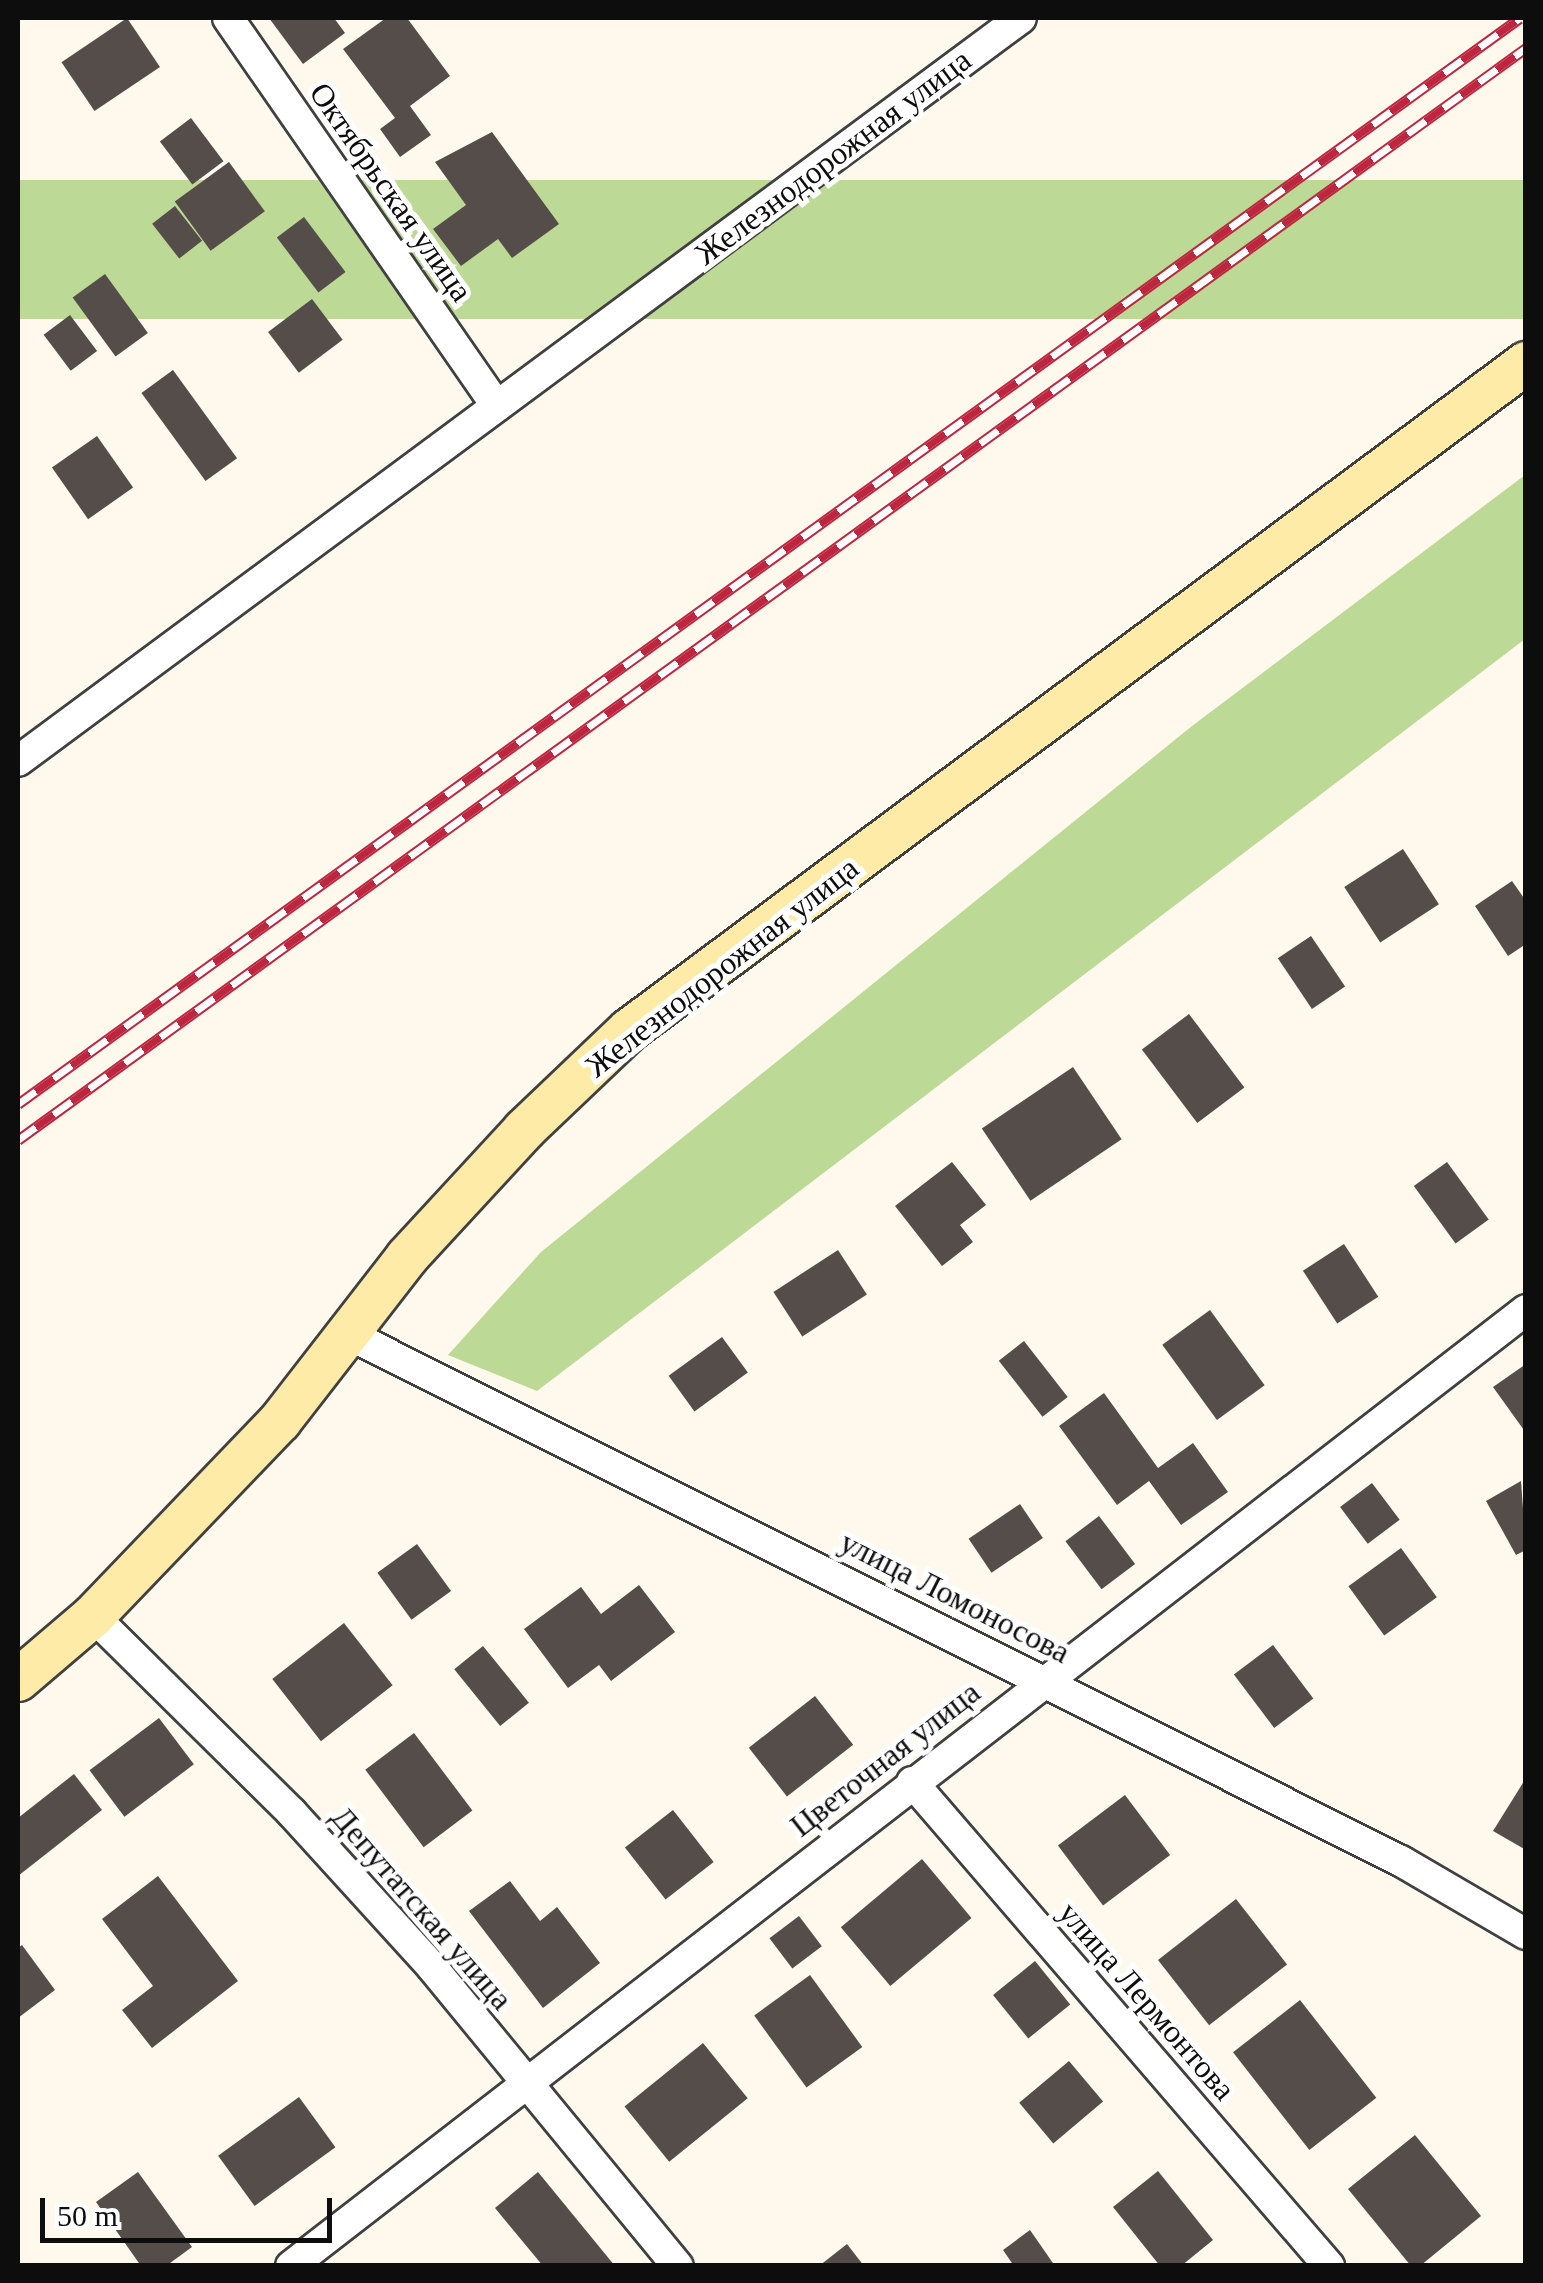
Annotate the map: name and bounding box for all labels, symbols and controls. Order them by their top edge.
street label: Железнодорожная улица [688,41,978,273]
street label: Октябрьская улица [301,75,481,309]
street label: Железнодорожная улица [578,849,866,1085]
street label: улица Ломоносова [834,1523,1076,1671]
street label: Цветочная улица [783,1673,987,1845]
street label: Депутатская улица [323,1798,521,2018]
street label: улица Лермонтова [1050,1894,1244,2108]
scale bar [45,2178,338,2240]
text: 50 m [57,2199,118,2232]

